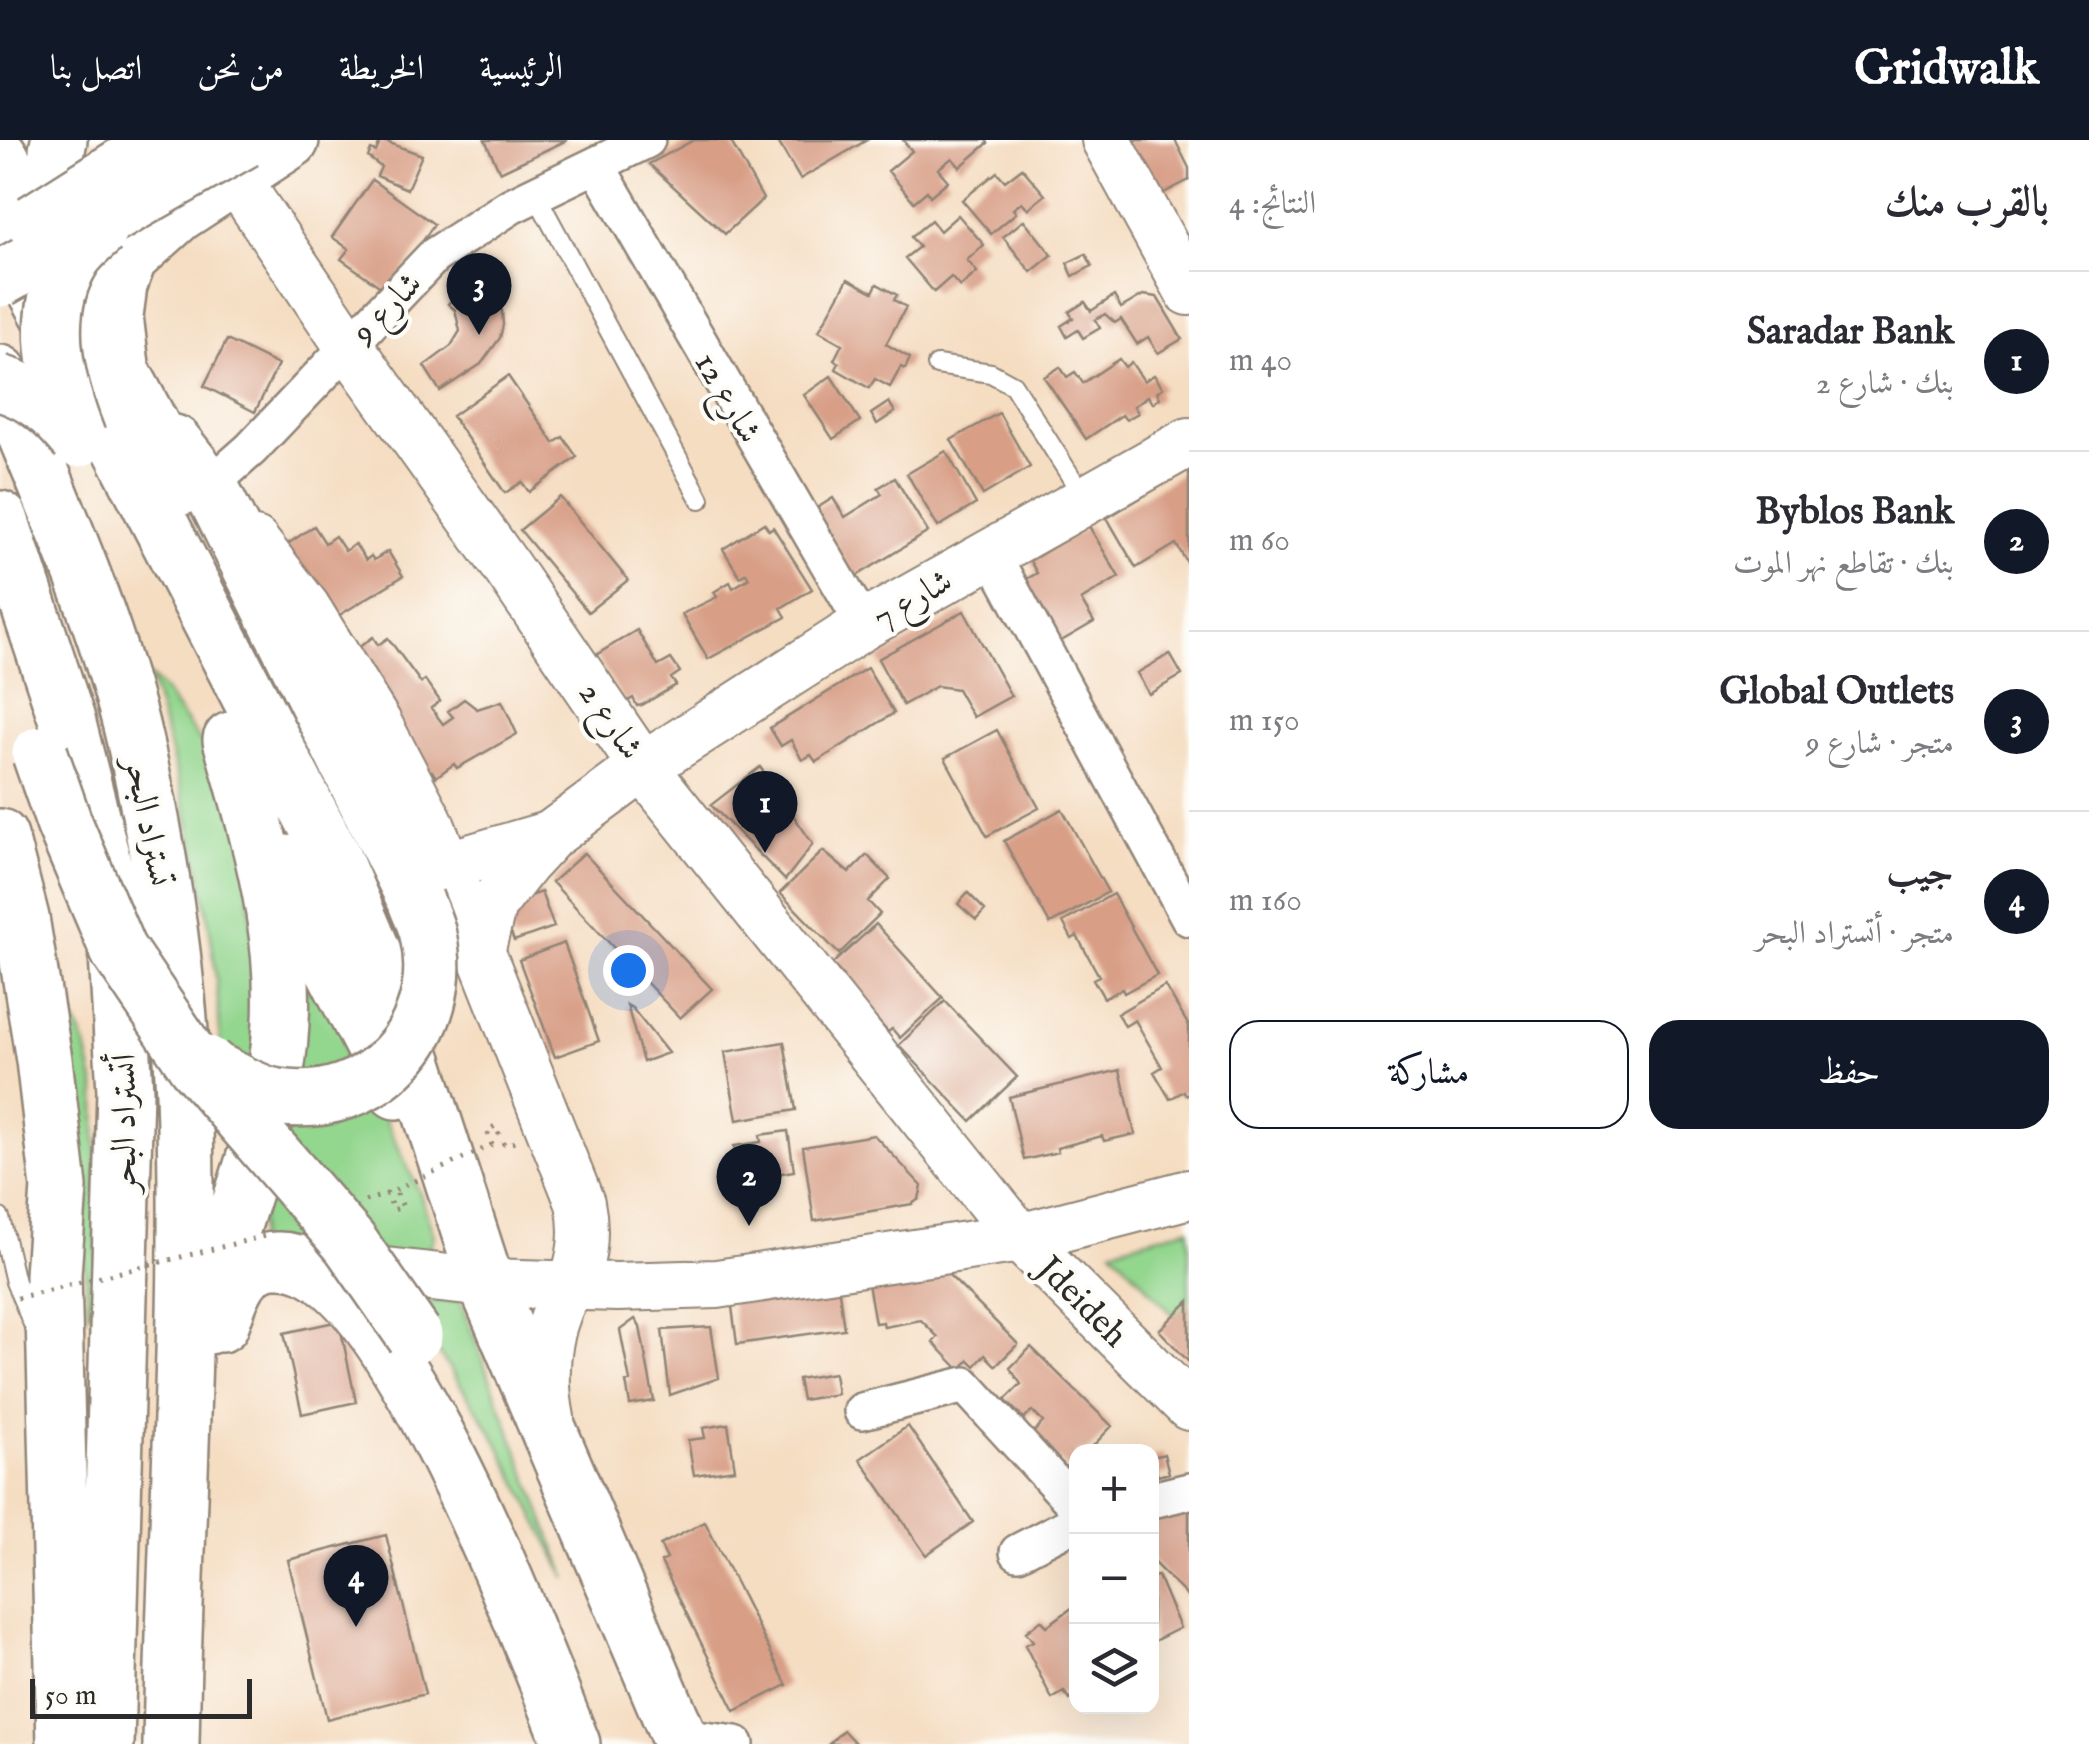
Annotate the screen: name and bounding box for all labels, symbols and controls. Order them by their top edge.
text: Gridwalk [1854,40,2039,100]
text: اتصل بنا [50,47,142,92]
text: من نحن [197,47,284,92]
text: الخريطة [339,47,424,92]
text: الرئيسية [479,47,563,92]
text: بالقرب منك [1885,177,2049,230]
text: النتائج: 4 [1229,184,1316,225]
pin: 3 [446,252,512,335]
street label: شارع 9 [342,263,436,358]
text: Saradar Bank [1747,309,1954,357]
text: 40 m [1229,341,1292,382]
text: 1 [2011,341,2022,382]
street label: شارع 12 [679,345,771,454]
text: بنك · شارع 2 [1816,364,1954,405]
text: Byblos Bank [1756,489,1954,537]
text: 60 m [1229,521,1290,562]
text: 2 [2009,521,2024,562]
text: بنك · تقاطع نهر الموت [1733,544,1954,585]
street label: شارع 7 [865,559,963,644]
text: Global Outlets [1719,669,1954,717]
street label: شارع 2 [564,674,652,771]
text: 150 m [1229,701,1300,742]
text: 3 [2011,701,2022,742]
text: متجر · شارع 9 [1806,724,1954,765]
street label: تستراد البحر [112,750,182,890]
pin: 1 [732,770,798,853]
text: جيب [1886,849,1954,897]
text: 160 m [1229,881,1302,922]
text: 4 [2009,881,2024,922]
text: متجر · أتستراد البحر [1755,914,1954,955]
your location [603,945,654,996]
button: مشاركة [1229,1020,1629,1129]
button: حفظ [1649,1020,2049,1129]
street label: أتستراد البحر [99,1053,148,1195]
pin: 2 [716,1144,782,1226]
street label: Jdeideh [1023,1245,1137,1358]
map controls [1069,1444,1159,1714]
button: + [1069,1444,1159,1534]
button: − [1069,1534,1159,1624]
pin: 4 [324,1544,388,1627]
button: layers [1069,1624,1159,1714]
scale bar [30,1674,252,1718]
text: 50 m [45,1679,97,1714]

